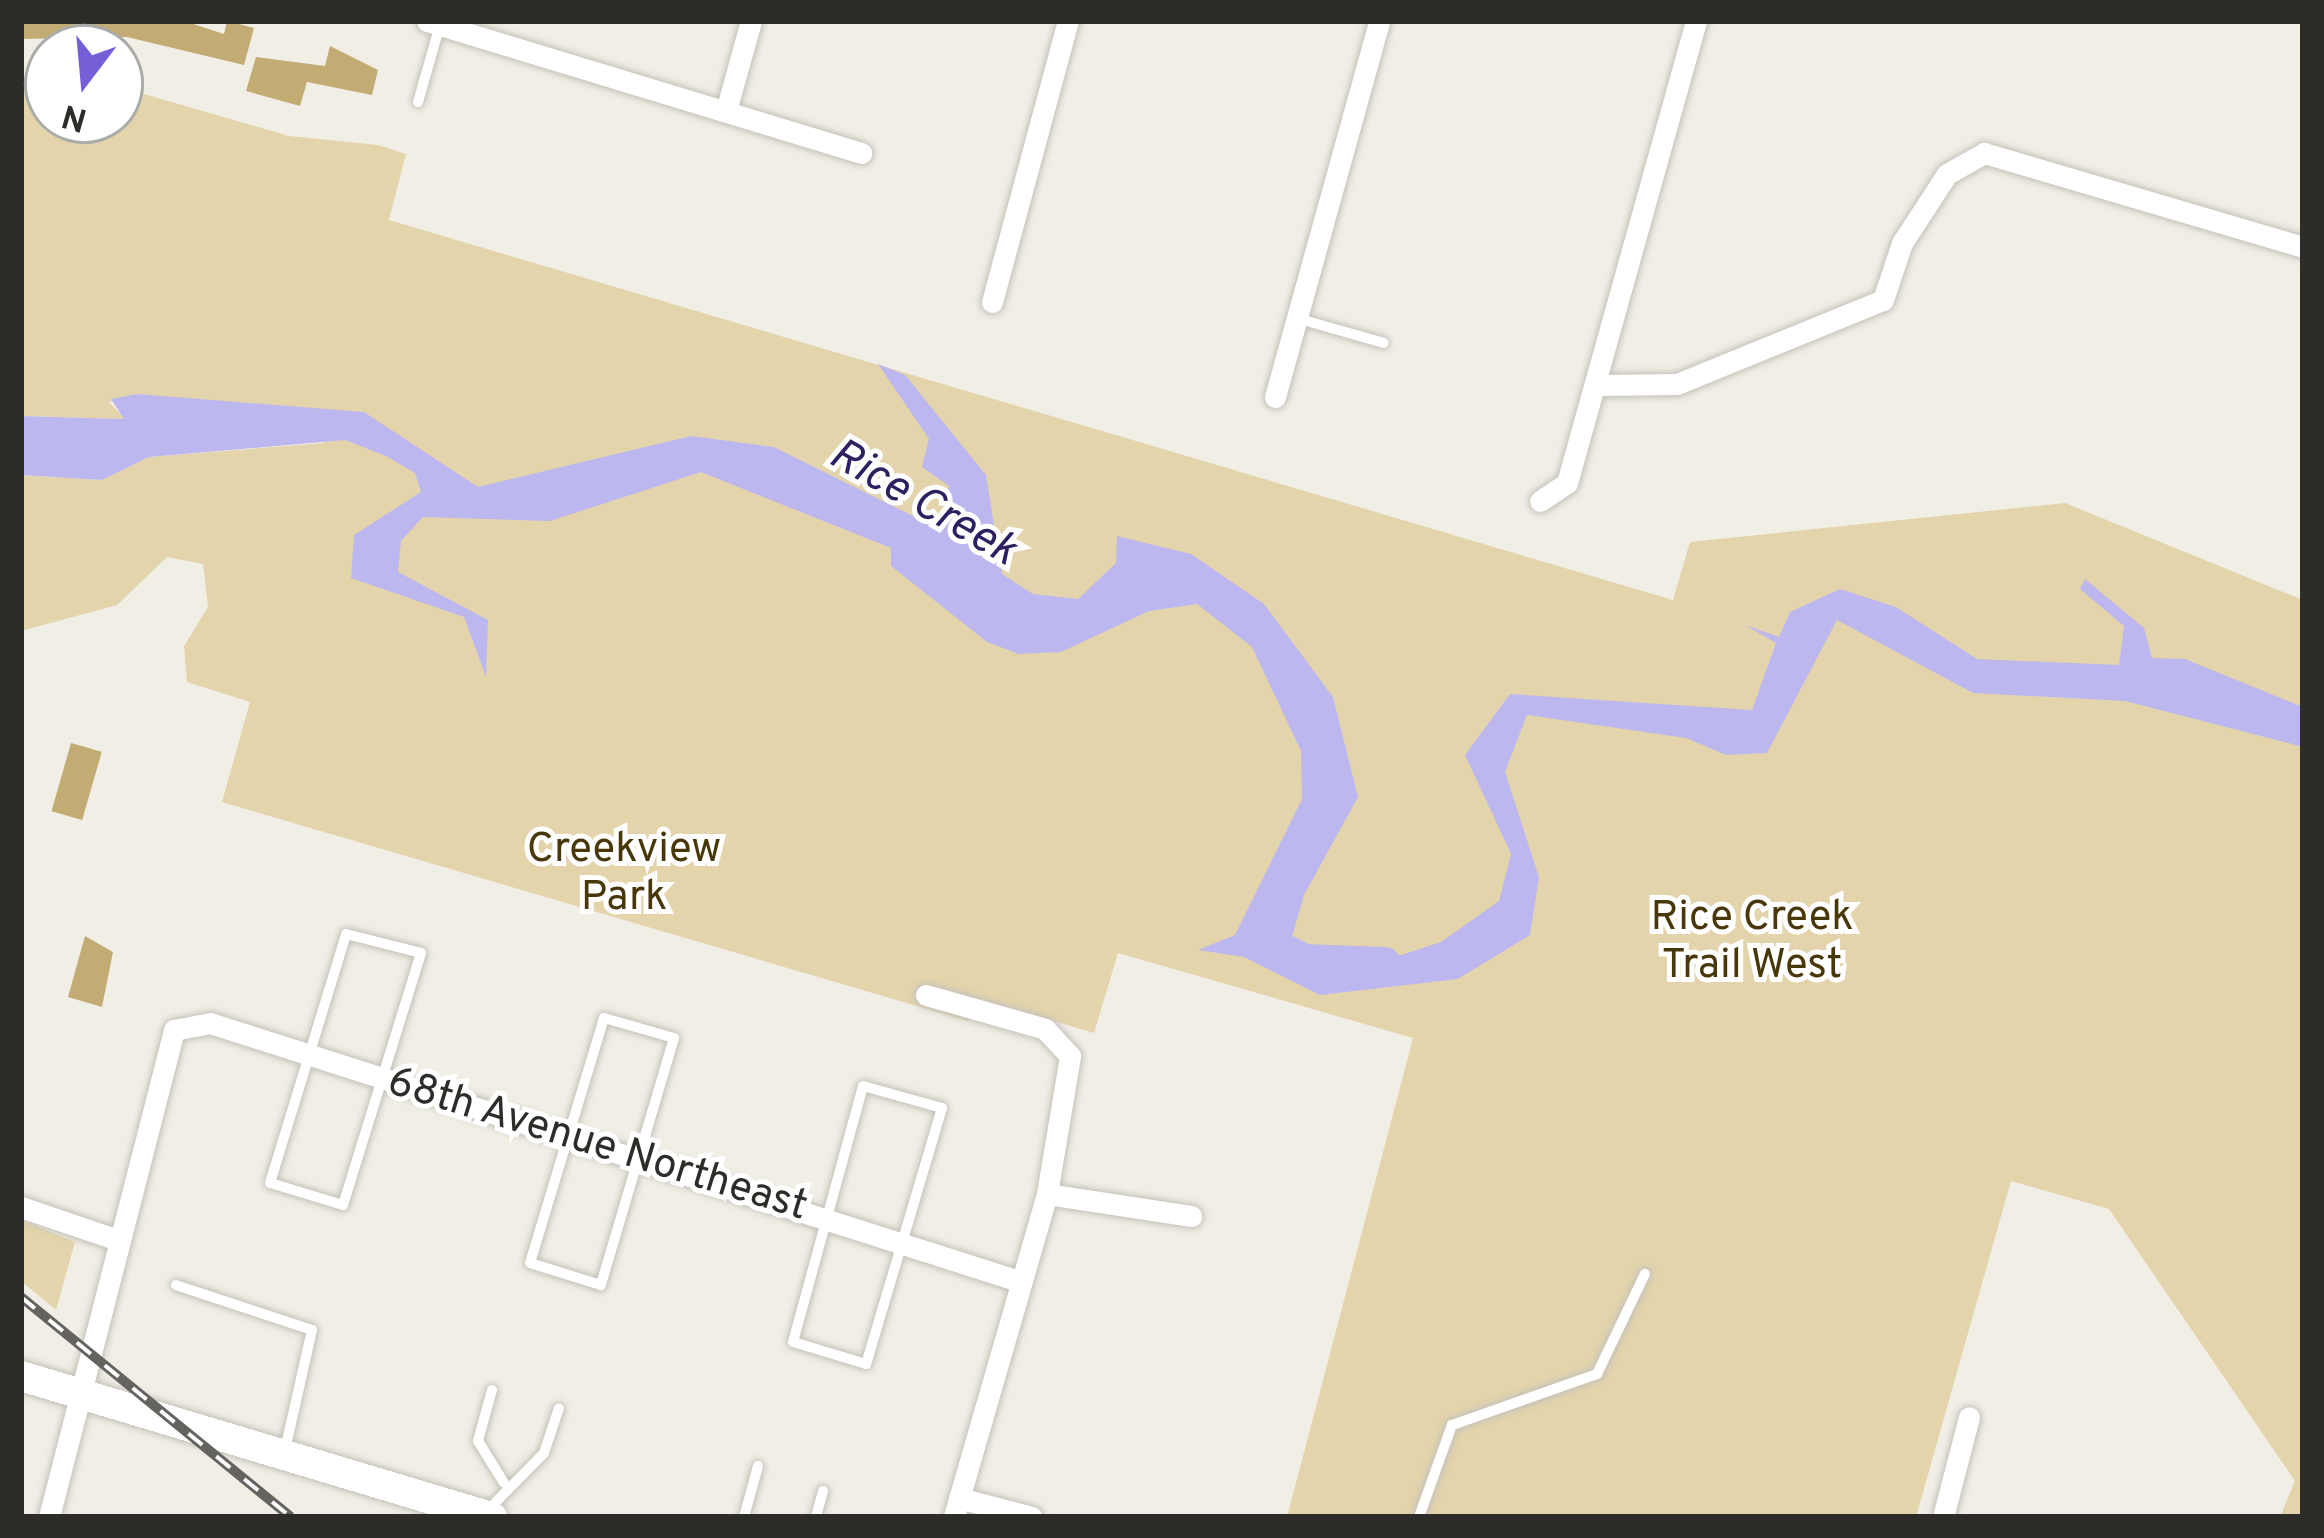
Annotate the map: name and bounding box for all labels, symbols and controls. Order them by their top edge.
north arrow [24,24,144,144]
text: N [58,92,92,139]
water label: Rice Creek [819,429,1025,579]
park label: Creekview Park [527,826,721,924]
park label: Rice Creek Trail West [1650,894,1854,992]
street label: 68th Avenue Northeast [380,1058,814,1234]

